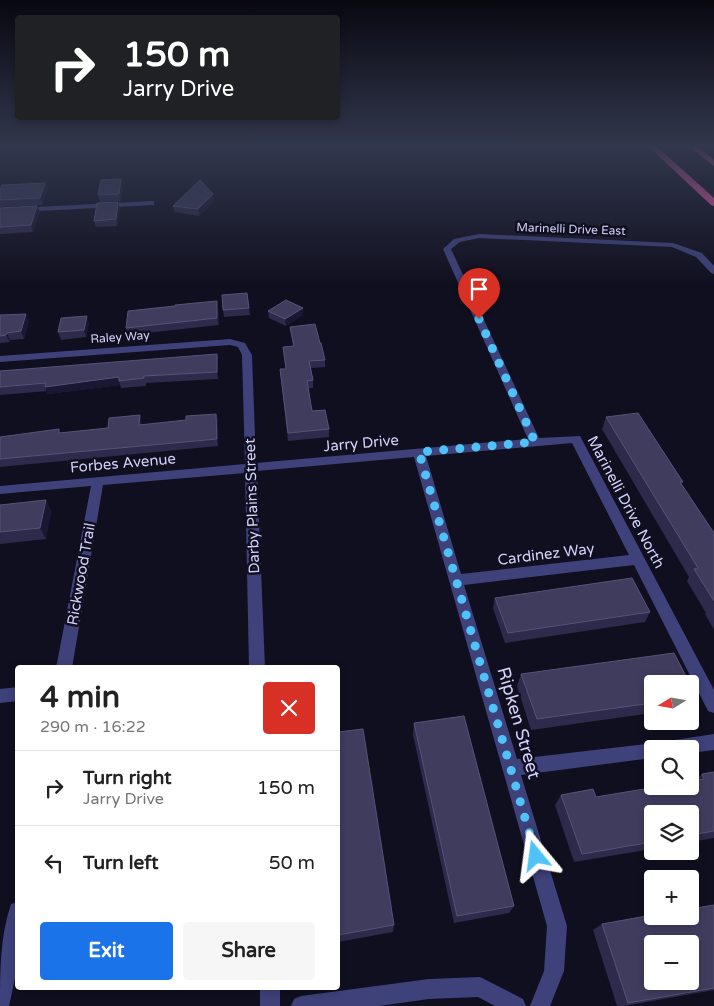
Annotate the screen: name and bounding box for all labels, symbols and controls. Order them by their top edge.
text: 150 m [123,34,230,76]
icon: right [40,35,105,100]
text: Jarry Drive [123,76,234,102]
street label: Marinelli Drive East [516,220,626,238]
pin [458,268,500,319]
icon: arrive [465,275,493,303]
street label: Raley Way [90,328,151,346]
street label: Jarry Drive [322,431,400,455]
street label: Marinelli Drive North [583,433,669,571]
street label: Darby Plains Street [241,438,263,574]
street label: Forbes Avenue [69,449,177,477]
street label: Rickwood Trail [63,521,99,627]
street label: Cardinez Way [497,539,595,569]
street label: Ripken Street [492,664,546,782]
north arrow [644,675,699,730]
map controls [644,675,699,990]
text: 4 min [40,679,120,716]
button: close [263,682,315,734]
text: 290 m · 16:22 [40,717,146,737]
button: search [644,740,699,795]
text: Turn right [83,767,171,789]
icon: right [40,774,68,802]
text: 150 m [257,777,315,799]
text: Jarry Drive [83,789,164,809]
button: layers [644,805,699,860]
position arrow [509,829,561,881]
icon: left [40,849,68,877]
text: Turn left [83,852,159,874]
text: 50 m [269,852,315,874]
button: + [644,870,699,925]
button: Exit [40,922,173,980]
button: Share [183,922,315,980]
button: − [644,935,699,990]

